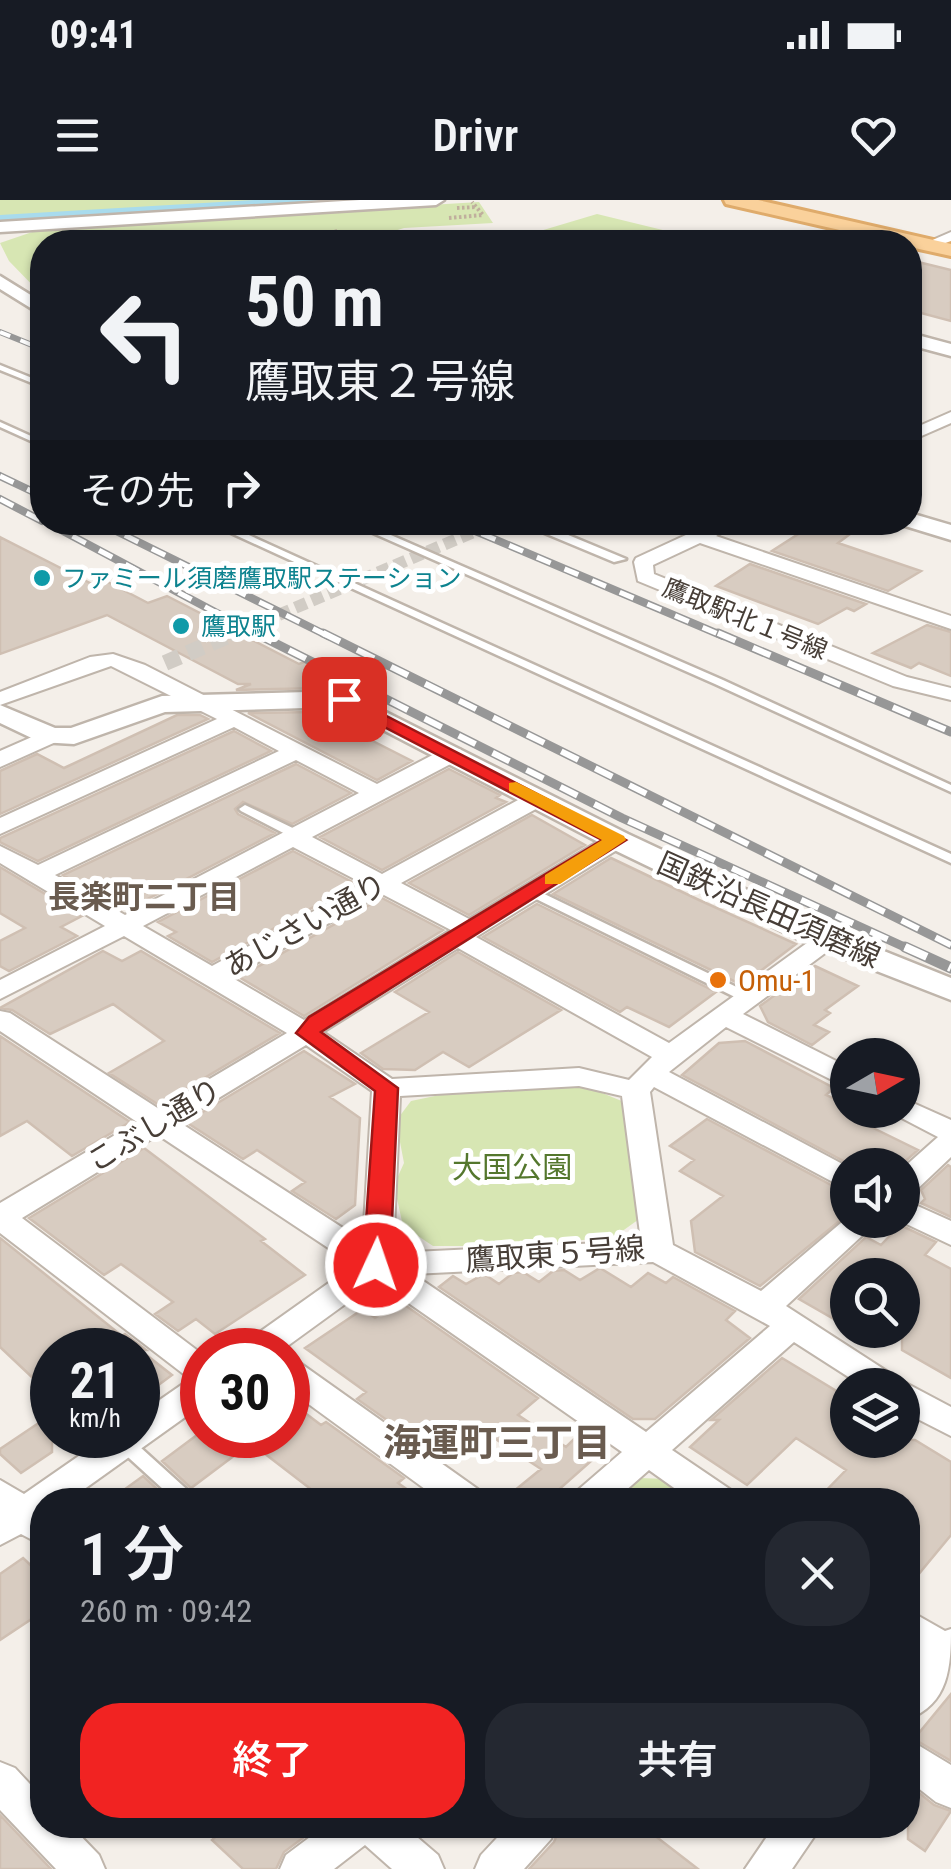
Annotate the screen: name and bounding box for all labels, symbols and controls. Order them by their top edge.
text: 09:41 [50,13,137,57]
icon: menu [50,108,105,163]
icon: heart [846,108,901,163]
text: Drivr [433,109,518,162]
text: 50 m [245,261,384,343]
icon: left [80,270,210,400]
text: 鷹取東２号線 [245,355,515,408]
icon: right [214,460,269,515]
text: その先 [80,469,194,513]
place label: ファミール須磨鷹取駅ステーション [62,564,462,593]
marker: ファミール須磨鷹取駅ステーション [31,567,53,589]
street label: 鷹取駅北１号線 [658,573,832,665]
place label: 鷹取駅 [201,612,276,641]
marker: 鷹取駅 [170,615,192,637]
pin [302,657,387,742]
icon: arrive [317,672,372,727]
street label: 国鉄沿長田須磨線 [652,845,886,975]
street label: あじさい通り [218,866,392,984]
district label: 長楽町二丁目 [48,878,240,916]
place label: Omu-1 [738,963,815,998]
marker: Omu-1 [707,969,729,991]
north arrow [830,1038,920,1128]
map controls [830,1038,920,1458]
street label: こぶし通り [81,1071,227,1179]
button: sound [830,1148,920,1238]
park label: 大国公園 [452,1150,572,1185]
position arrow [324,1213,428,1317]
street label: 鷹取東５号線 [464,1230,646,1278]
button: search [830,1258,920,1348]
speed limit sign: 30 [180,1328,310,1458]
text: 21 [70,1352,120,1410]
button: layers [830,1368,920,1458]
text: km/h [69,1404,121,1433]
district label: 海運町三丁目 [383,1421,611,1465]
text: 1 分 [80,1519,184,1590]
button: close [765,1521,870,1626]
text: 260 m · 09:42 [80,1592,252,1630]
button: 終了 [80,1703,465,1818]
button: 共有 [485,1703,870,1818]

